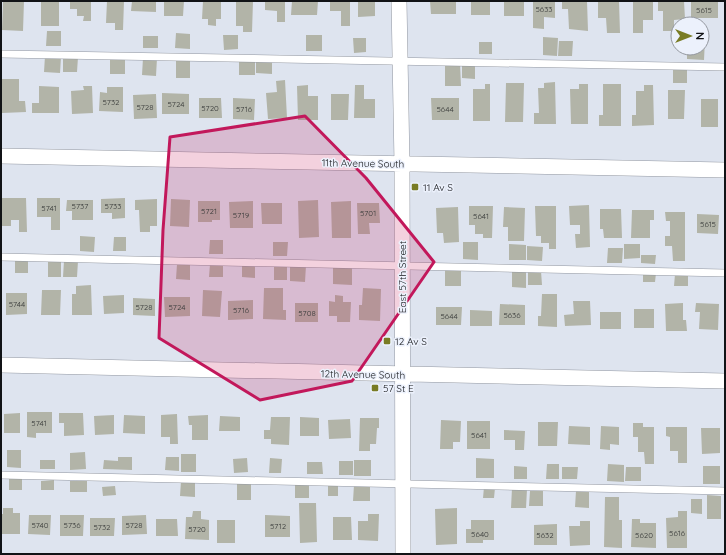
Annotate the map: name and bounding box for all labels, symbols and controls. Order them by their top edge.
house number: 5633 [535,4,553,14]
house number: 5615 [696,5,712,15]
north arrow [670,16,710,56]
text: N [693,32,707,40]
house number: 5732 [102,97,120,107]
house number: 5724 [168,99,185,109]
house number: 5728 [136,102,154,112]
house number: 5720 [201,103,219,113]
house number: 5716 [236,104,253,114]
house number: 5644 [436,104,454,114]
street label: 11th Avenue South [322,156,404,171]
place label: 11 Av S [423,181,453,194]
marker: 11 Av S [410,182,420,192]
house number: 5737 [72,201,88,211]
house number: 5733 [105,201,121,211]
house number: 5741 [41,203,57,213]
house number: 5721 [201,206,217,216]
house number: 5701 [360,208,376,218]
house number: 5719 [233,210,250,220]
house number: 5641 [473,211,489,221]
house number: 5615 [700,219,716,229]
street label: East 57th Street [396,240,409,313]
house number: 5744 [9,299,25,309]
house number: 5728 [135,302,153,312]
house number: 5724 [169,302,186,312]
house number: 5716 [233,305,250,315]
house number: 5708 [298,308,316,318]
house number: 5636 [503,310,521,320]
house number: 5644 [440,311,458,321]
place label: 12 Av S [395,335,427,348]
marker: 12 Av S [382,336,392,346]
street label: 12th Avenue South [321,367,405,382]
place label: 57 St E [383,382,414,395]
marker: 57 St E [370,383,380,393]
house number: 5741 [31,418,47,428]
house number: 5641 [471,430,487,440]
house number: 5740 [31,520,49,530]
house number: 5736 [64,520,81,530]
house number: 5728 [125,520,143,530]
house number: 5712 [270,521,287,531]
house number: 5732 [93,522,111,532]
house number: 5720 [188,524,206,534]
house number: 5616 [669,528,686,538]
house number: 5640 [471,529,489,539]
house number: 5632 [536,530,554,540]
house number: 5620 [635,530,653,540]

